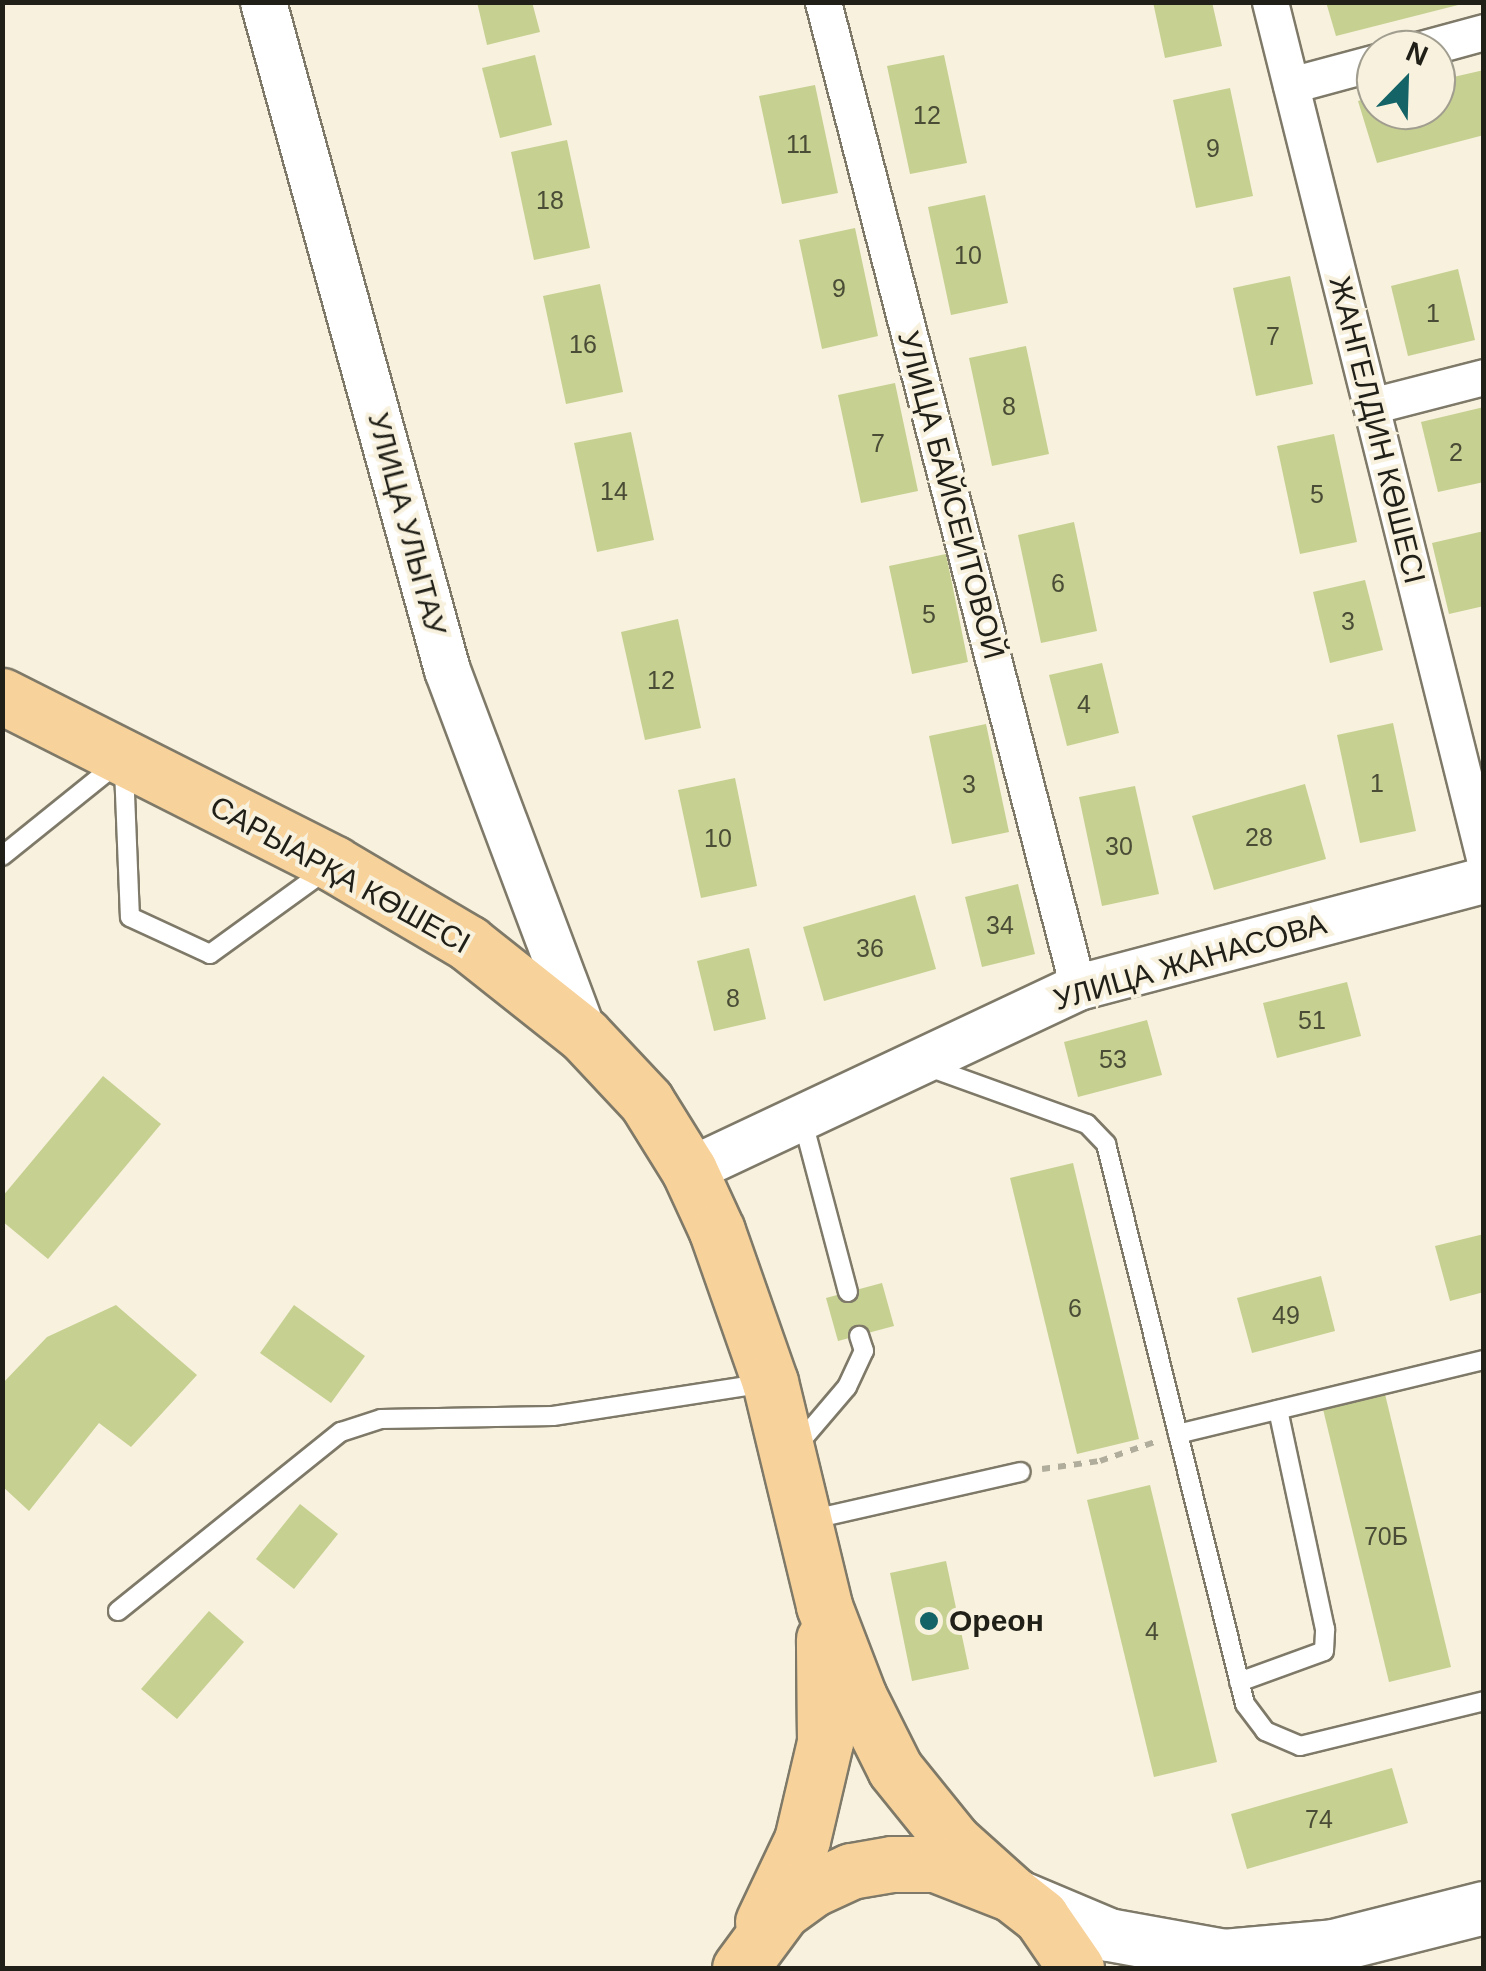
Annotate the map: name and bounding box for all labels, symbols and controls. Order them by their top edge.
north arrow [1356,30,1456,130]
text: N [1402,36,1432,72]
house number: 12 [913,100,941,130]
house number: 11 [786,129,812,159]
house number: 9 [1206,133,1220,163]
house number: 18 [536,185,564,215]
house number: 10 [954,240,982,270]
house number: 9 [832,273,846,303]
street label: ЖАНГЕЛДИН КӨШЕСІ [1321,273,1433,587]
house number: 1 [1426,298,1440,328]
house number: 7 [1266,321,1280,351]
street label: УЛИЦА БАЙСЕИТОВОЙ [890,327,1012,663]
house number: 16 [569,329,597,359]
house number: 8 [1002,391,1016,421]
street label: УЛИЦА УЛЫТАУ [360,409,454,639]
house number: 7 [871,428,885,458]
house number: 2 [1449,437,1463,467]
house number: 14 [600,476,628,506]
house number: 5 [1310,479,1324,509]
house number: 6 [1051,568,1065,598]
house number: 5 [922,599,936,629]
house number: 3 [1341,606,1355,636]
house number: 12 [647,665,675,695]
house number: 4 [1077,689,1091,719]
house number: 1 [1370,768,1384,798]
house number: 3 [962,769,976,799]
street label: САРЫАРҚА КӨШЕСІ [204,789,476,961]
house number: 28 [1245,822,1273,852]
house number: 10 [704,823,732,853]
house number: 30 [1105,831,1133,861]
street label: УЛИЦА ЖАНАСОВА [1050,906,1330,1018]
house number: 34 [986,910,1014,940]
house number: 36 [856,933,884,963]
house number: 8 [726,983,740,1013]
house number: 51 [1298,1005,1326,1035]
house number: 53 [1099,1044,1127,1074]
house number: 6 [1068,1293,1082,1323]
house number: 49 [1272,1300,1300,1330]
house number: 70Б [1364,1521,1408,1551]
place label: Ореон [949,1603,1044,1639]
marker: Ореон [918,1610,940,1632]
house number: 4 [1145,1616,1159,1646]
house number: 74 [1305,1804,1333,1834]

